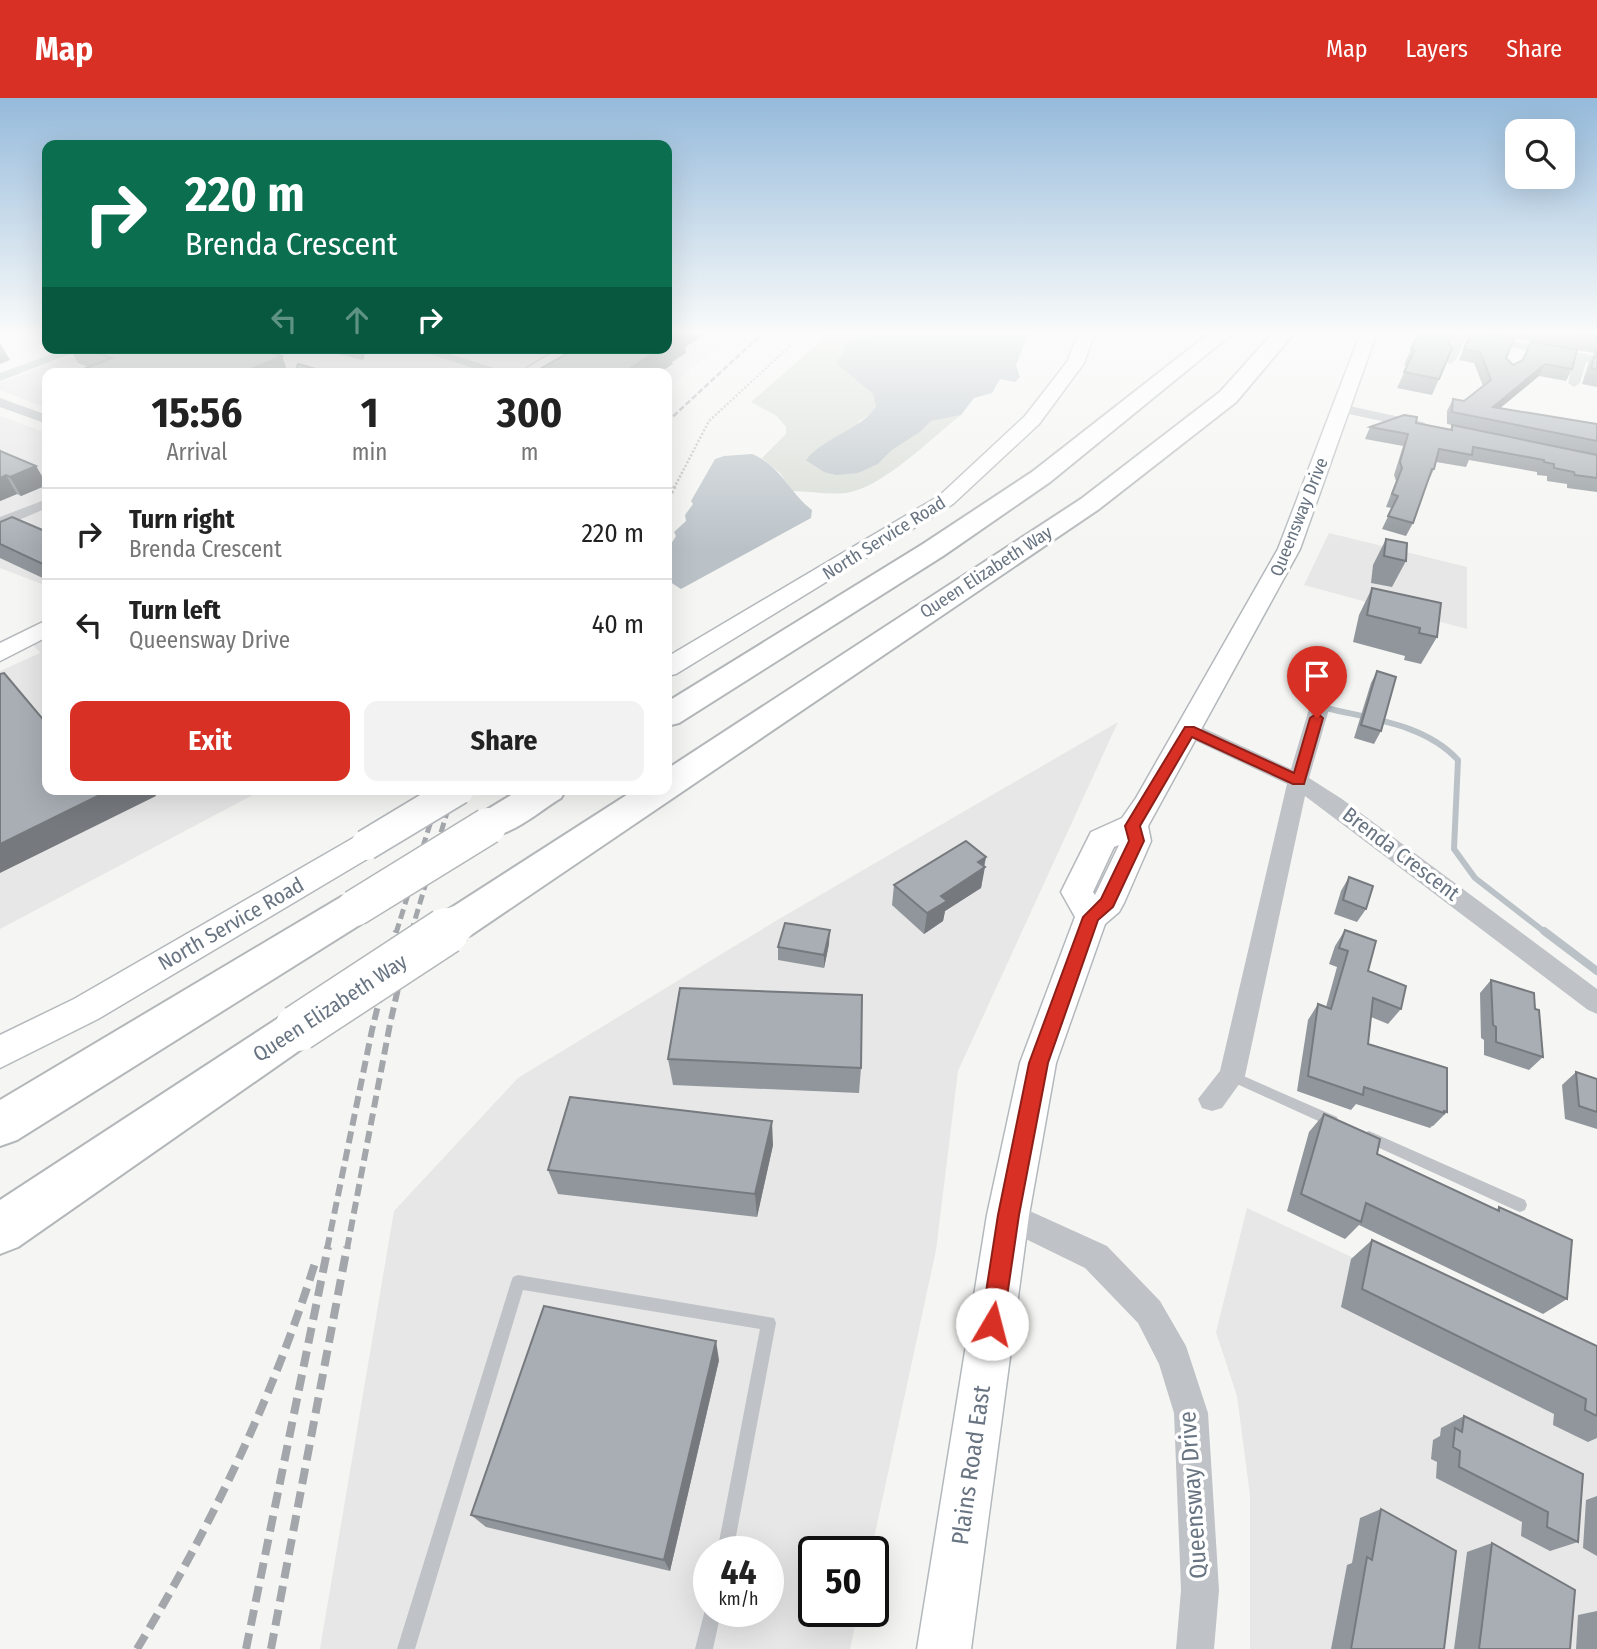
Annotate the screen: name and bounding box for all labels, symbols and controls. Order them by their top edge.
text: Map [35,29,93,69]
text: Map [1326,35,1368,63]
text: Layers [1406,35,1468,63]
text: Share [1506,35,1562,63]
map controls [1505,119,1575,189]
button: search [1505,119,1575,189]
text: 220 m [185,165,305,224]
icon: right [70,168,161,259]
text: Brenda Crescent [185,225,398,263]
icon: left [265,301,303,339]
icon: ahead [338,301,376,339]
icon: right [411,301,449,339]
text: 15:56 [151,388,242,438]
text: 1 [361,388,378,438]
text: 300 [497,388,563,438]
text: Arrival [166,438,227,466]
text: min [352,438,387,466]
text: m [521,438,539,466]
street label: Queensway Drive [1265,454,1333,580]
street label: North Service Road [818,491,950,585]
text: Turn right [129,504,235,535]
icon: right [70,515,108,553]
text: 220 m [581,518,644,549]
street label: Queen Elizabeth Way [916,521,1056,623]
text: Brenda Crescent [129,535,282,563]
text: Turn left [129,595,221,626]
icon: left [70,606,108,644]
text: 40 m [592,609,644,640]
text: Queensway Drive [129,626,290,654]
pin [1287,646,1347,718]
icon: arrive [1298,657,1336,695]
button: Exit [70,701,350,781]
button: Share [364,701,644,781]
street label: Brenda Crescent [1337,802,1465,906]
street label: North Service Road [153,872,309,976]
street label: Queen Elizabeth Way [248,948,413,1068]
position arrow [955,1287,1029,1361]
street label: Plains Road East [946,1383,996,1547]
street label: Queensway Drive [1173,1410,1213,1580]
speed limit sign: 50 [798,1536,889,1627]
text: 44 [721,1551,756,1593]
text: km/h [718,1588,759,1610]

